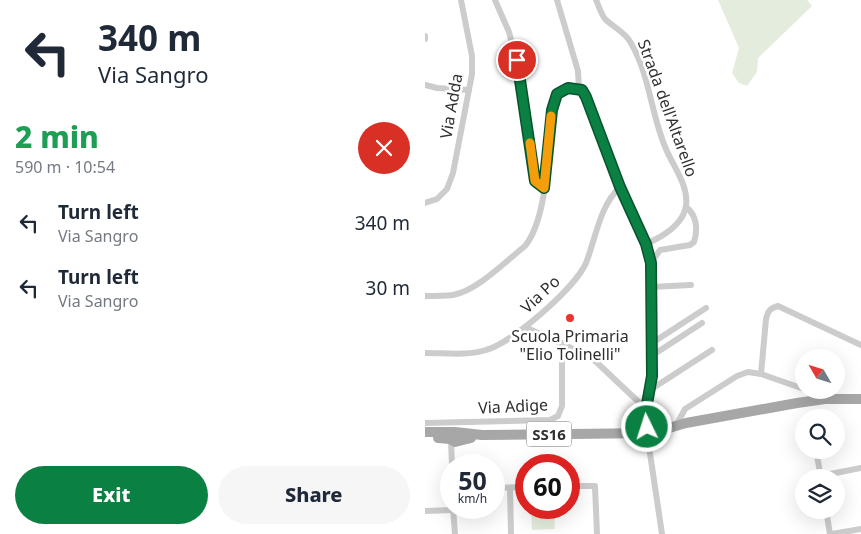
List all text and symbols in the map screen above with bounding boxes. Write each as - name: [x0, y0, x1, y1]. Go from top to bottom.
- text: 340 m: [98, 14, 201, 61]
- icon: left: [15, 20, 80, 85]
- street label: Strada dell'Altarello: [633, 36, 703, 180]
- pin: [496, 39, 538, 81]
- icon: arrive: [503, 46, 531, 74]
- text: Via Sangro: [98, 59, 208, 89]
- street label: Via Adda: [434, 72, 468, 140]
- text: 2 min: [15, 116, 99, 157]
- button: close: [358, 122, 410, 174]
- text: 590 m · 10:54: [15, 156, 115, 178]
- text: Turn left: [58, 199, 139, 225]
- icon: left: [15, 209, 43, 237]
- text: 340 m: [355, 210, 410, 236]
- text: Via Sangro: [58, 225, 138, 247]
- text: Turn left: [58, 264, 139, 290]
- street label: Via Po: [516, 270, 564, 318]
- icon: left: [15, 274, 43, 302]
- text: 30 m: [366, 275, 410, 301]
- text: Via Sangro: [58, 290, 138, 312]
- marker: Scuola Primaria "Elio Tolinelli": [564, 312, 576, 324]
- place label: Scuola Primaria "Elio Tolinelli": [511, 325, 629, 365]
- north arrow: [795, 349, 845, 399]
- map controls: [795, 349, 845, 519]
- street label: Via Adige: [478, 393, 548, 419]
- position arrow: [620, 400, 672, 452]
- button: search: [795, 409, 845, 459]
- road number: SS16: [527, 422, 571, 446]
- speed limit sign: 60: [515, 454, 580, 519]
- text: 50: [458, 463, 487, 497]
- button: Exit: [15, 466, 208, 524]
- button: Share: [218, 466, 410, 524]
- button: layers: [795, 469, 845, 519]
- text: km/h: [458, 490, 487, 507]

